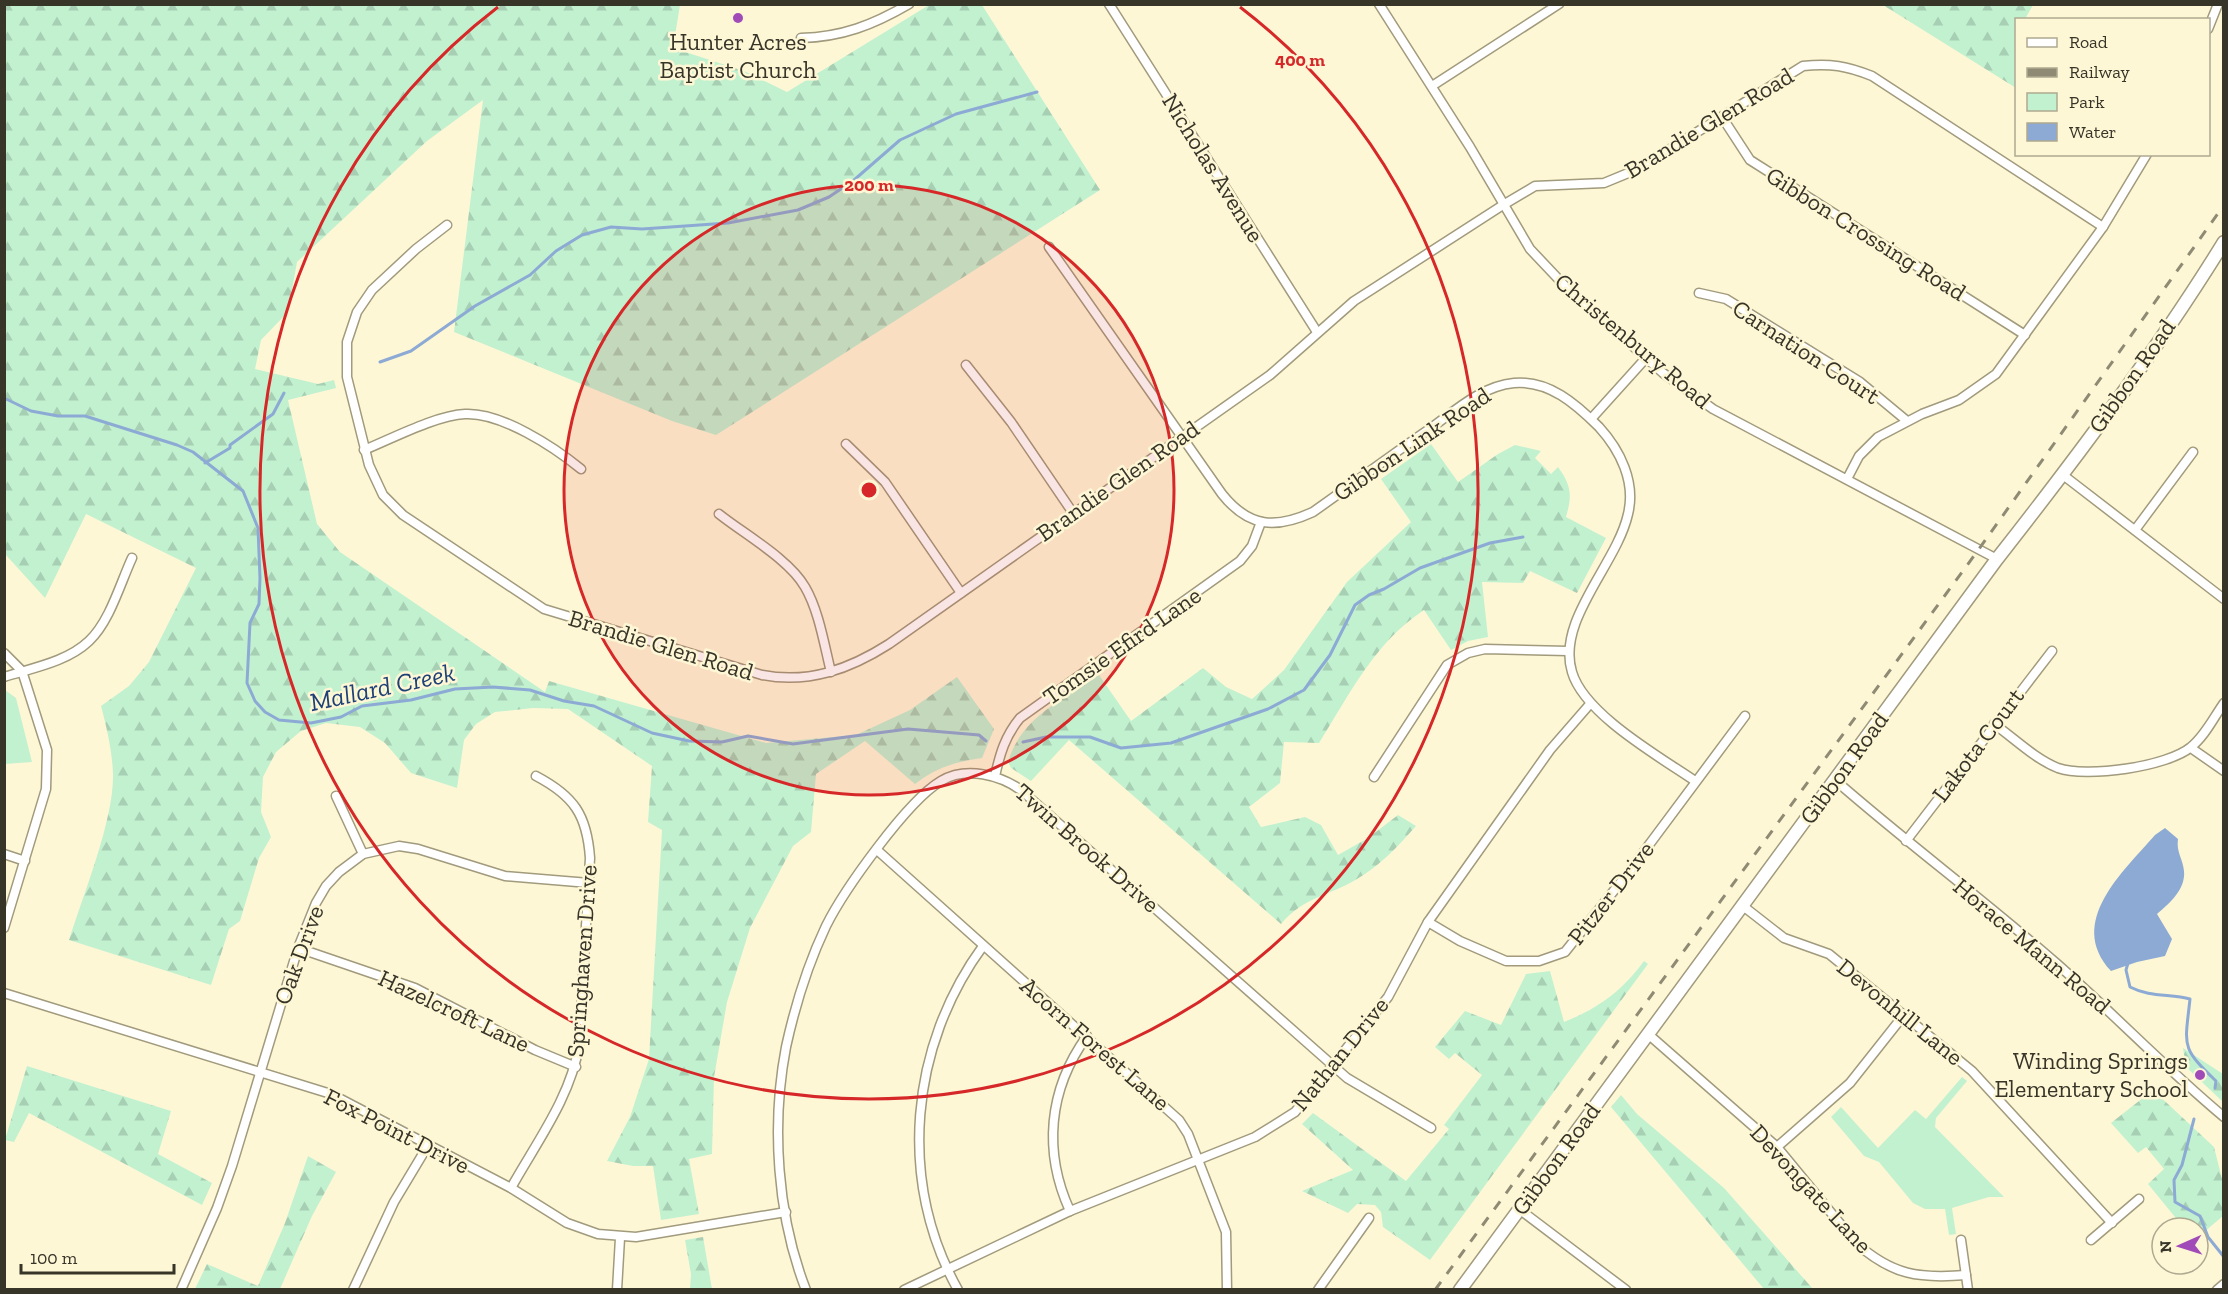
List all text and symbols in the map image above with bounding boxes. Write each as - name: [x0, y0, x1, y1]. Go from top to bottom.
- marker: Hunter Acres Baptist Church: [731, 11, 745, 25]
- legend: [2015, 18, 2210, 156]
- place label: Hunter Acres Baptist Church: [660, 27, 817, 84]
- text: Road: [2069, 31, 2108, 53]
- text: 400 m: [1275, 49, 1325, 71]
- street label: Brandie Glen Road: [1619, 61, 1798, 184]
- text: Railway: [2069, 61, 2131, 83]
- street label: Nicholas Avenue: [1156, 88, 1271, 248]
- text: Park: [2069, 91, 2105, 113]
- text: Water: [2069, 121, 2116, 143]
- street label: Gibbon Crossing Road: [1761, 160, 1971, 307]
- text: 200 m: [844, 174, 894, 196]
- street label: Christenbury Road: [1549, 267, 1717, 414]
- street label: Carnation Court: [1727, 293, 1886, 410]
- street label: Gibbon Road: [2082, 313, 2181, 438]
- street label: Gibbon Link Road: [1328, 380, 1496, 507]
- street label: Brandie Glen Road: [1031, 414, 1205, 547]
- centre of rings: [859, 480, 879, 500]
- street label: Tomsie Efird Lane: [1037, 580, 1206, 711]
- street label: Brandie Glen Road: [565, 603, 757, 686]
- water label: Mallard Creek: [306, 656, 458, 718]
- street label: Lakota Court: [1925, 682, 2030, 807]
- street label: Gibbon Road: [1793, 706, 1894, 830]
- street label: Twin Brook Drive: [1009, 777, 1166, 918]
- street label: Pitzer Drive: [1561, 835, 1660, 950]
- street label: Springhaven Drive: [560, 864, 603, 1058]
- street label: Horace Mann Road: [1948, 871, 2117, 1020]
- street label: Oak Drive: [267, 901, 330, 1008]
- street label: Devonhill Lane: [1831, 952, 1969, 1071]
- street label: Hazelcroft Lane: [374, 963, 534, 1058]
- street label: Acorn Forest Lane: [1014, 971, 1176, 1117]
- street label: Nathan Drive: [1285, 991, 1394, 1117]
- place label: Winding Springs Elementary School: [1994, 1046, 2188, 1103]
- marker: Winding Springs Elementary School: [2193, 1068, 2207, 1082]
- street label: Fox Point Drive: [320, 1081, 475, 1180]
- street label: Gibbon Road: [1505, 1097, 1606, 1221]
- street label: Devongate Lane: [1744, 1118, 1878, 1259]
- north arrow: [2150, 1216, 2210, 1276]
- scale bar: [21, 1237, 174, 1275]
- text: N: [2156, 1240, 2175, 1253]
- text: 100 m: [30, 1247, 78, 1269]

